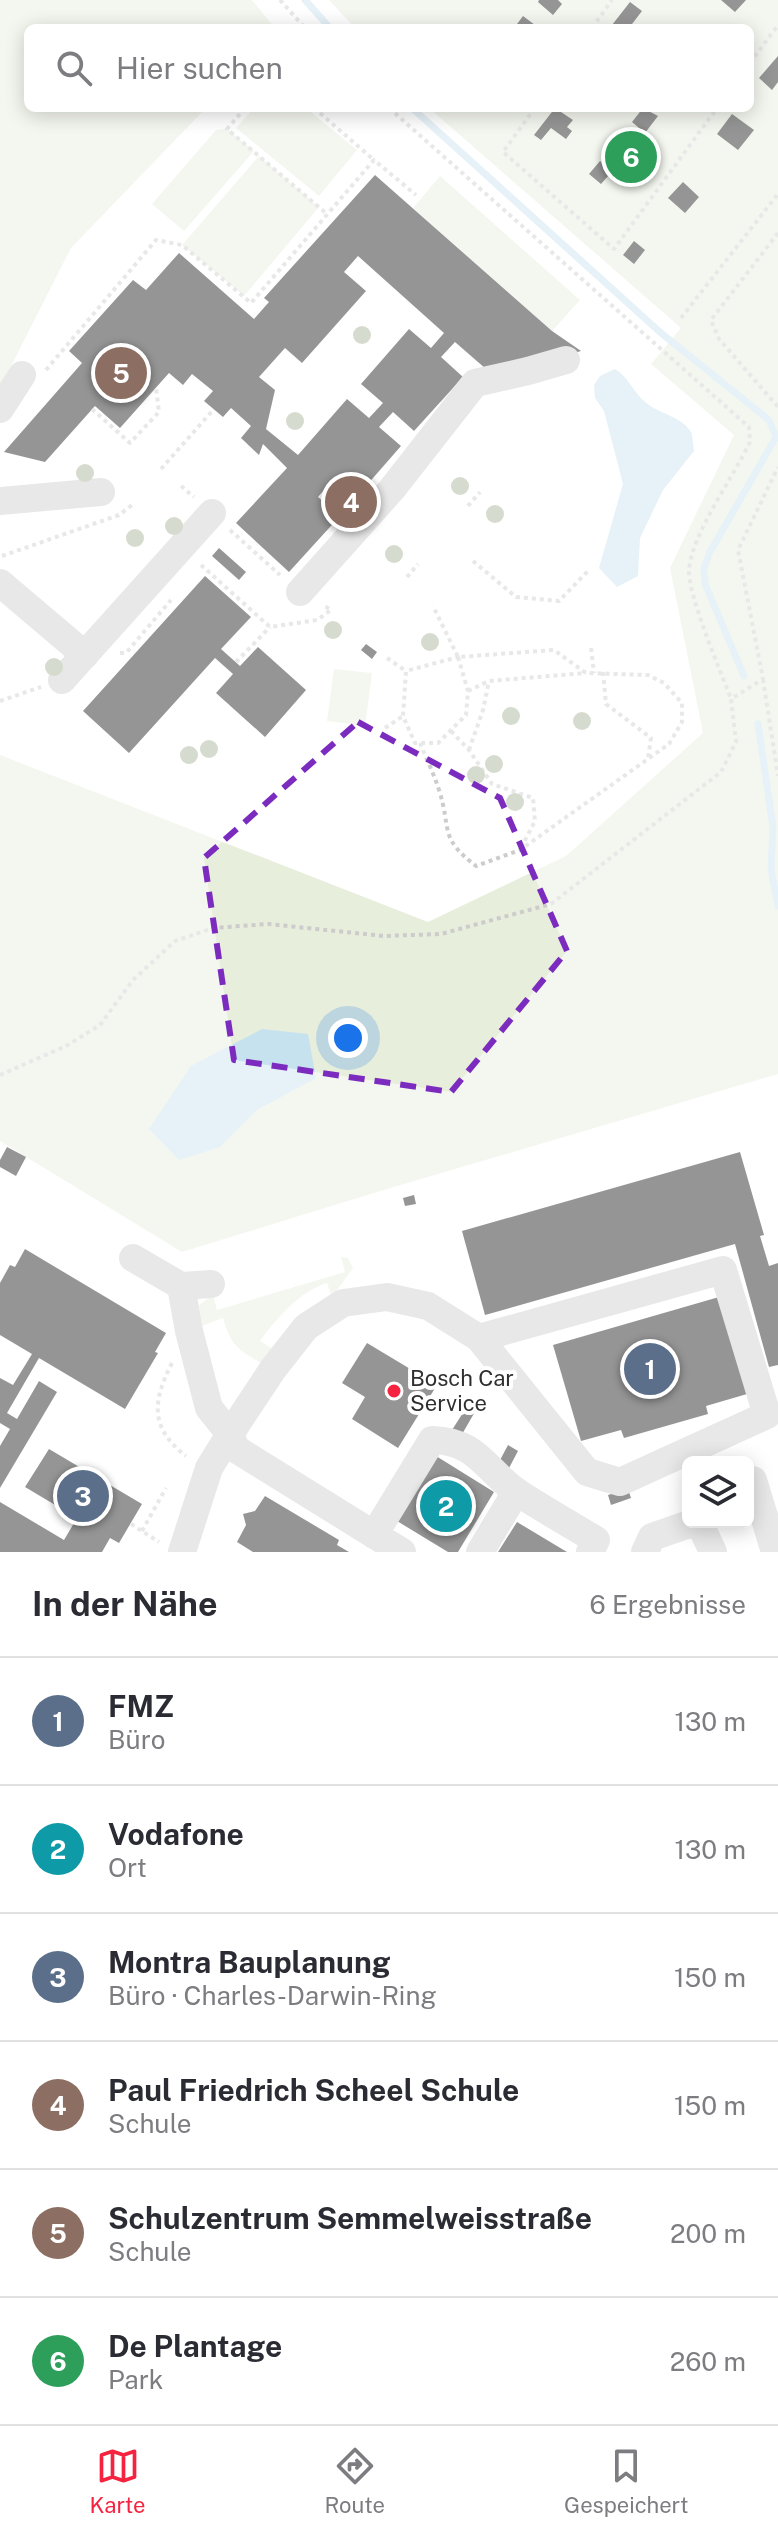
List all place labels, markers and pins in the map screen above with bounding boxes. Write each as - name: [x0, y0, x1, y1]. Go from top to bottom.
- pin: 6: [605, 127, 657, 187]
- pin: 5: [95, 343, 147, 403]
- pin: 4: [325, 472, 377, 532]
- pin: 1: [624, 1339, 676, 1399]
- place label: Bosch Car Service: [410, 1365, 514, 1416]
- marker: Bosch Car Service: [385, 1382, 403, 1400]
- pin: 3: [57, 1466, 109, 1526]
- pin: 2: [420, 1476, 472, 1536]

